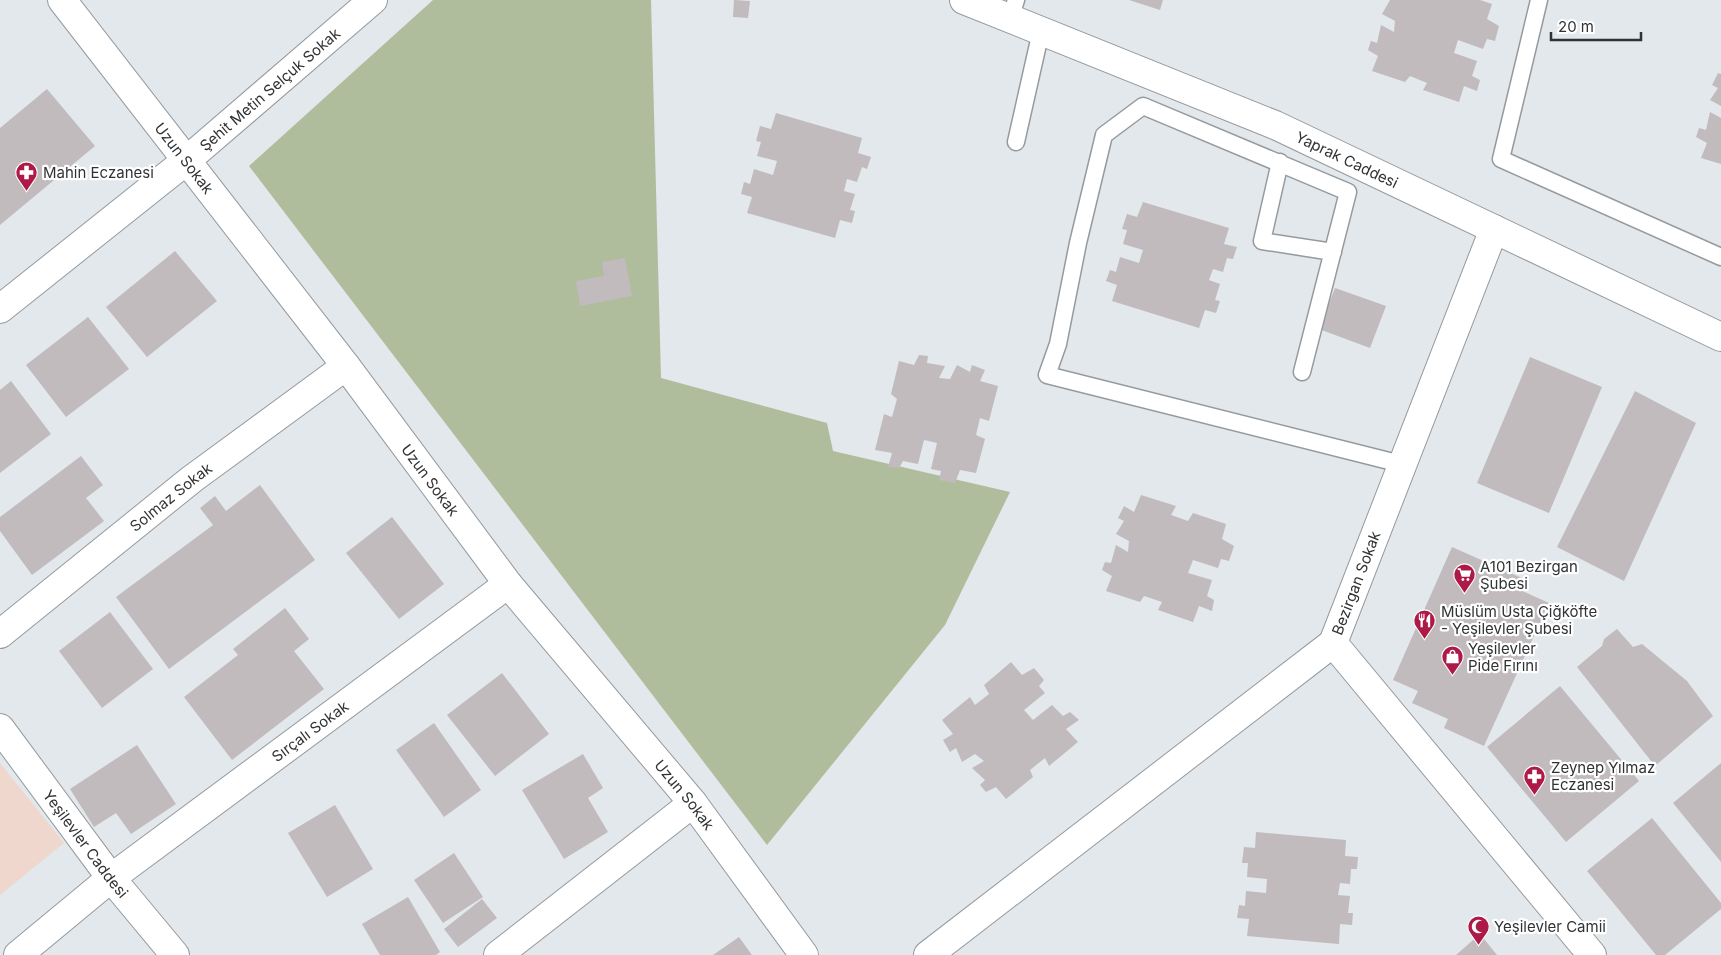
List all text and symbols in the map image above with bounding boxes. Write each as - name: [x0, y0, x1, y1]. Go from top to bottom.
- scale bar: [1551, 10, 1641, 42]
- text: 20 m: [1558, 17, 1594, 36]
- street label: Şehit Metin Selçuk Sokak: [195, 23, 344, 155]
- street label: Uzun Sokak: [151, 119, 219, 198]
- street label: Yaprak Caddesi: [1293, 127, 1401, 192]
- pharmacy icon: Mahin Eczanesi: [15, 160, 39, 191]
- place label: Mahin Eczanesi: [43, 163, 154, 182]
- street label: Uzun Sokak: [398, 440, 464, 520]
- street label: Solmaz Sokak: [126, 458, 216, 535]
- street label: Bezirgan Sokak: [1327, 528, 1385, 638]
- place label: A101 Bezirgan Şubesi: [1480, 557, 1578, 593]
- supermarket icon: A101 Bezirgan Şubesi: [1452, 563, 1476, 594]
- place label: Müslüm Usta Çiğköfte - Yeşilevler Şubesi: [1441, 602, 1597, 638]
- restaurant icon: Müslüm Usta Çiğköfte - Yeşilevler Şubesi: [1413, 608, 1437, 639]
- place label: Yeşilevler Pide Fırını: [1468, 639, 1538, 675]
- shop icon: Yeşilevler Pide Fırını: [1440, 645, 1464, 676]
- street label: Sırçalı Sokak: [268, 696, 352, 766]
- street label: Uzun Sokak: [651, 756, 719, 834]
- place label: Zeynep Yılmaz Eczanesi: [1551, 758, 1655, 794]
- pharmacy icon: Zeynep Yılmaz Eczanesi: [1523, 764, 1547, 795]
- street label: Yeşilevler Caddesi: [39, 786, 133, 901]
- mosque icon: Yeşilevler Camii: [1466, 914, 1490, 945]
- place label: Yeşilevler Camii: [1494, 917, 1606, 936]

